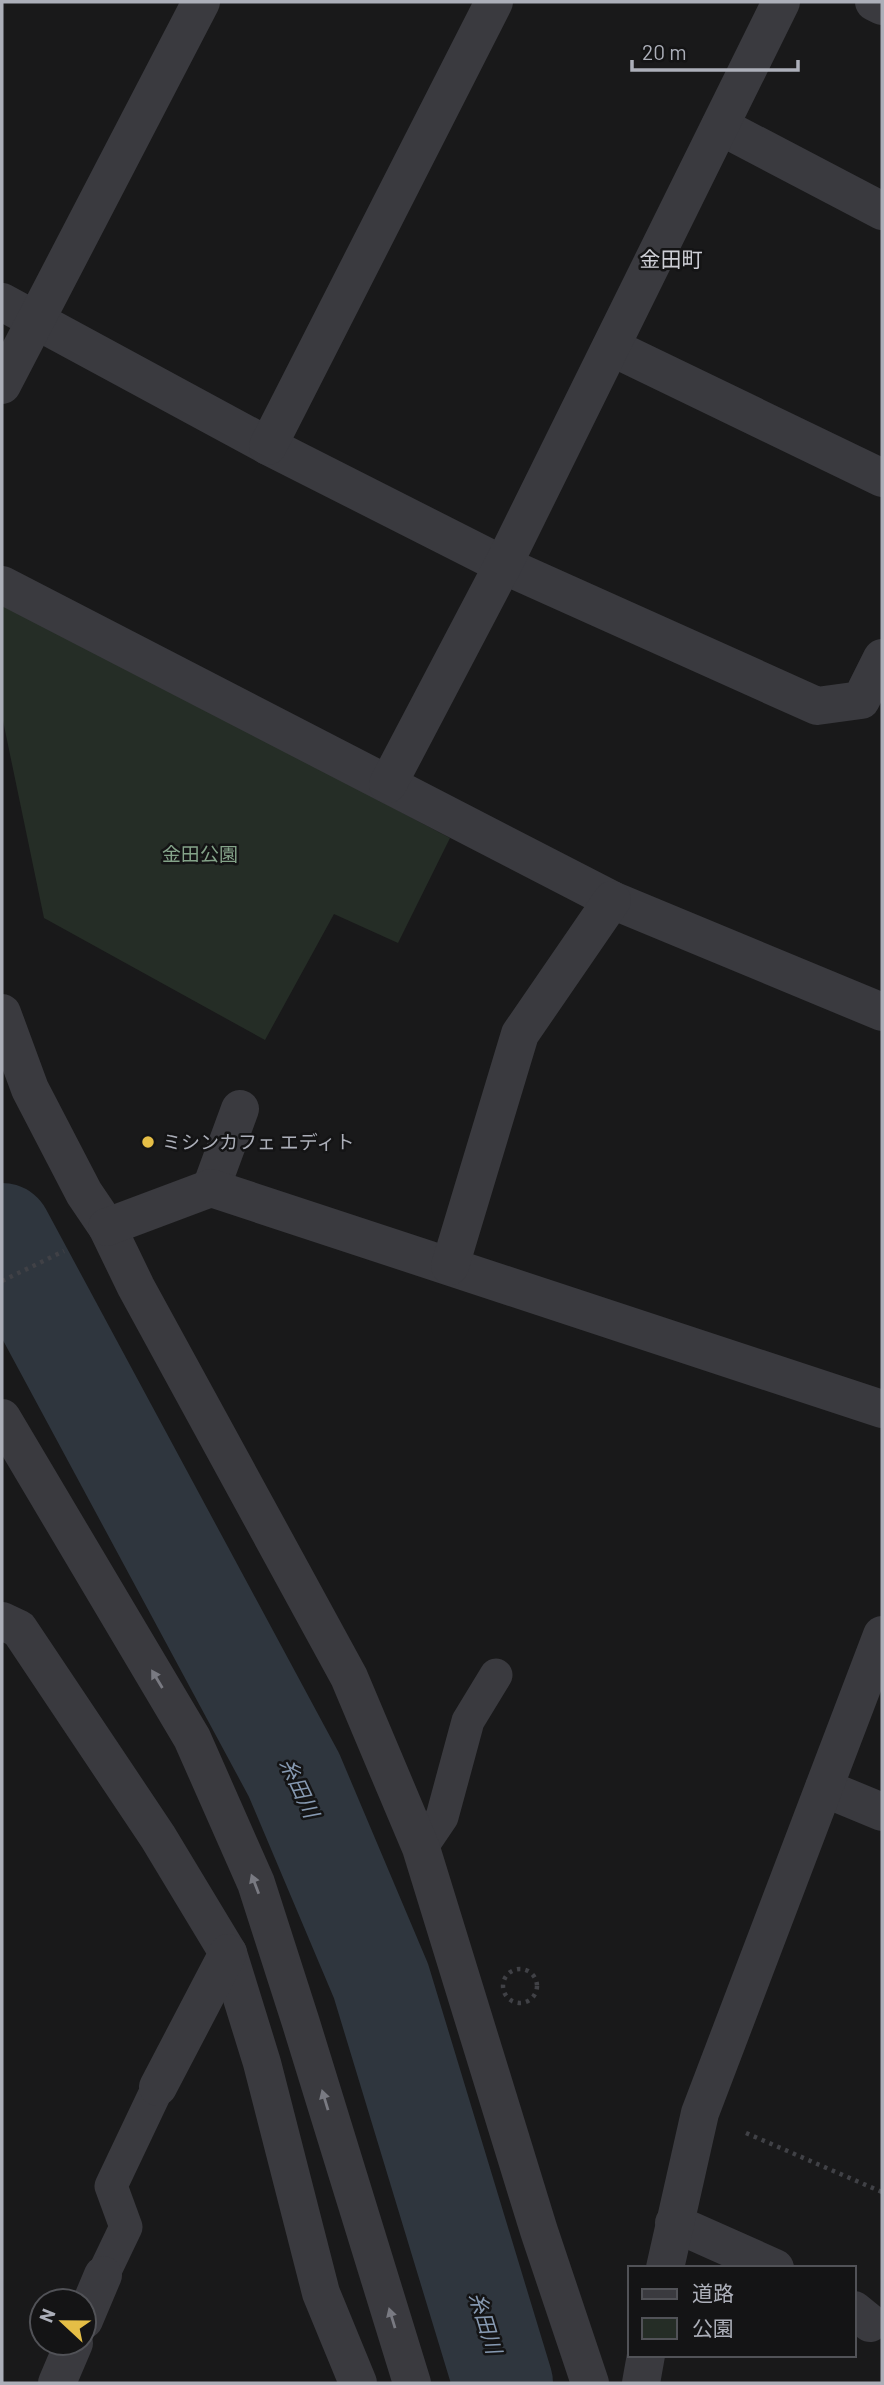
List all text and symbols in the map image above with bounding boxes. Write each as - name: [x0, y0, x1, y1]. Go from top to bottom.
- scale bar: [632, 28, 798, 72]
- text: 20 m: [642, 39, 687, 64]
- district label: 金田町: [640, 246, 703, 271]
- park label: 金田公園: [162, 842, 238, 865]
- place label: ミシンカフェ エディト: [162, 1130, 354, 1153]
- marker: ミシンカフェ エディト: [140, 1134, 156, 1150]
- one-way arrow: [151, 1670, 164, 1689]
- water label: 糸田川: [276, 1754, 326, 1823]
- one-way arrow: [250, 1873, 261, 1894]
- one-way arrow: [320, 2090, 330, 2111]
- legend: [628, 2266, 856, 2357]
- text: 道路: [692, 2280, 734, 2305]
- north arrow: [28, 2287, 98, 2357]
- water label: 糸田川: [465, 2289, 508, 2358]
- text: N: [34, 2305, 60, 2326]
- one-way arrow: [386, 2307, 396, 2328]
- text: 公園: [692, 2315, 734, 2340]

